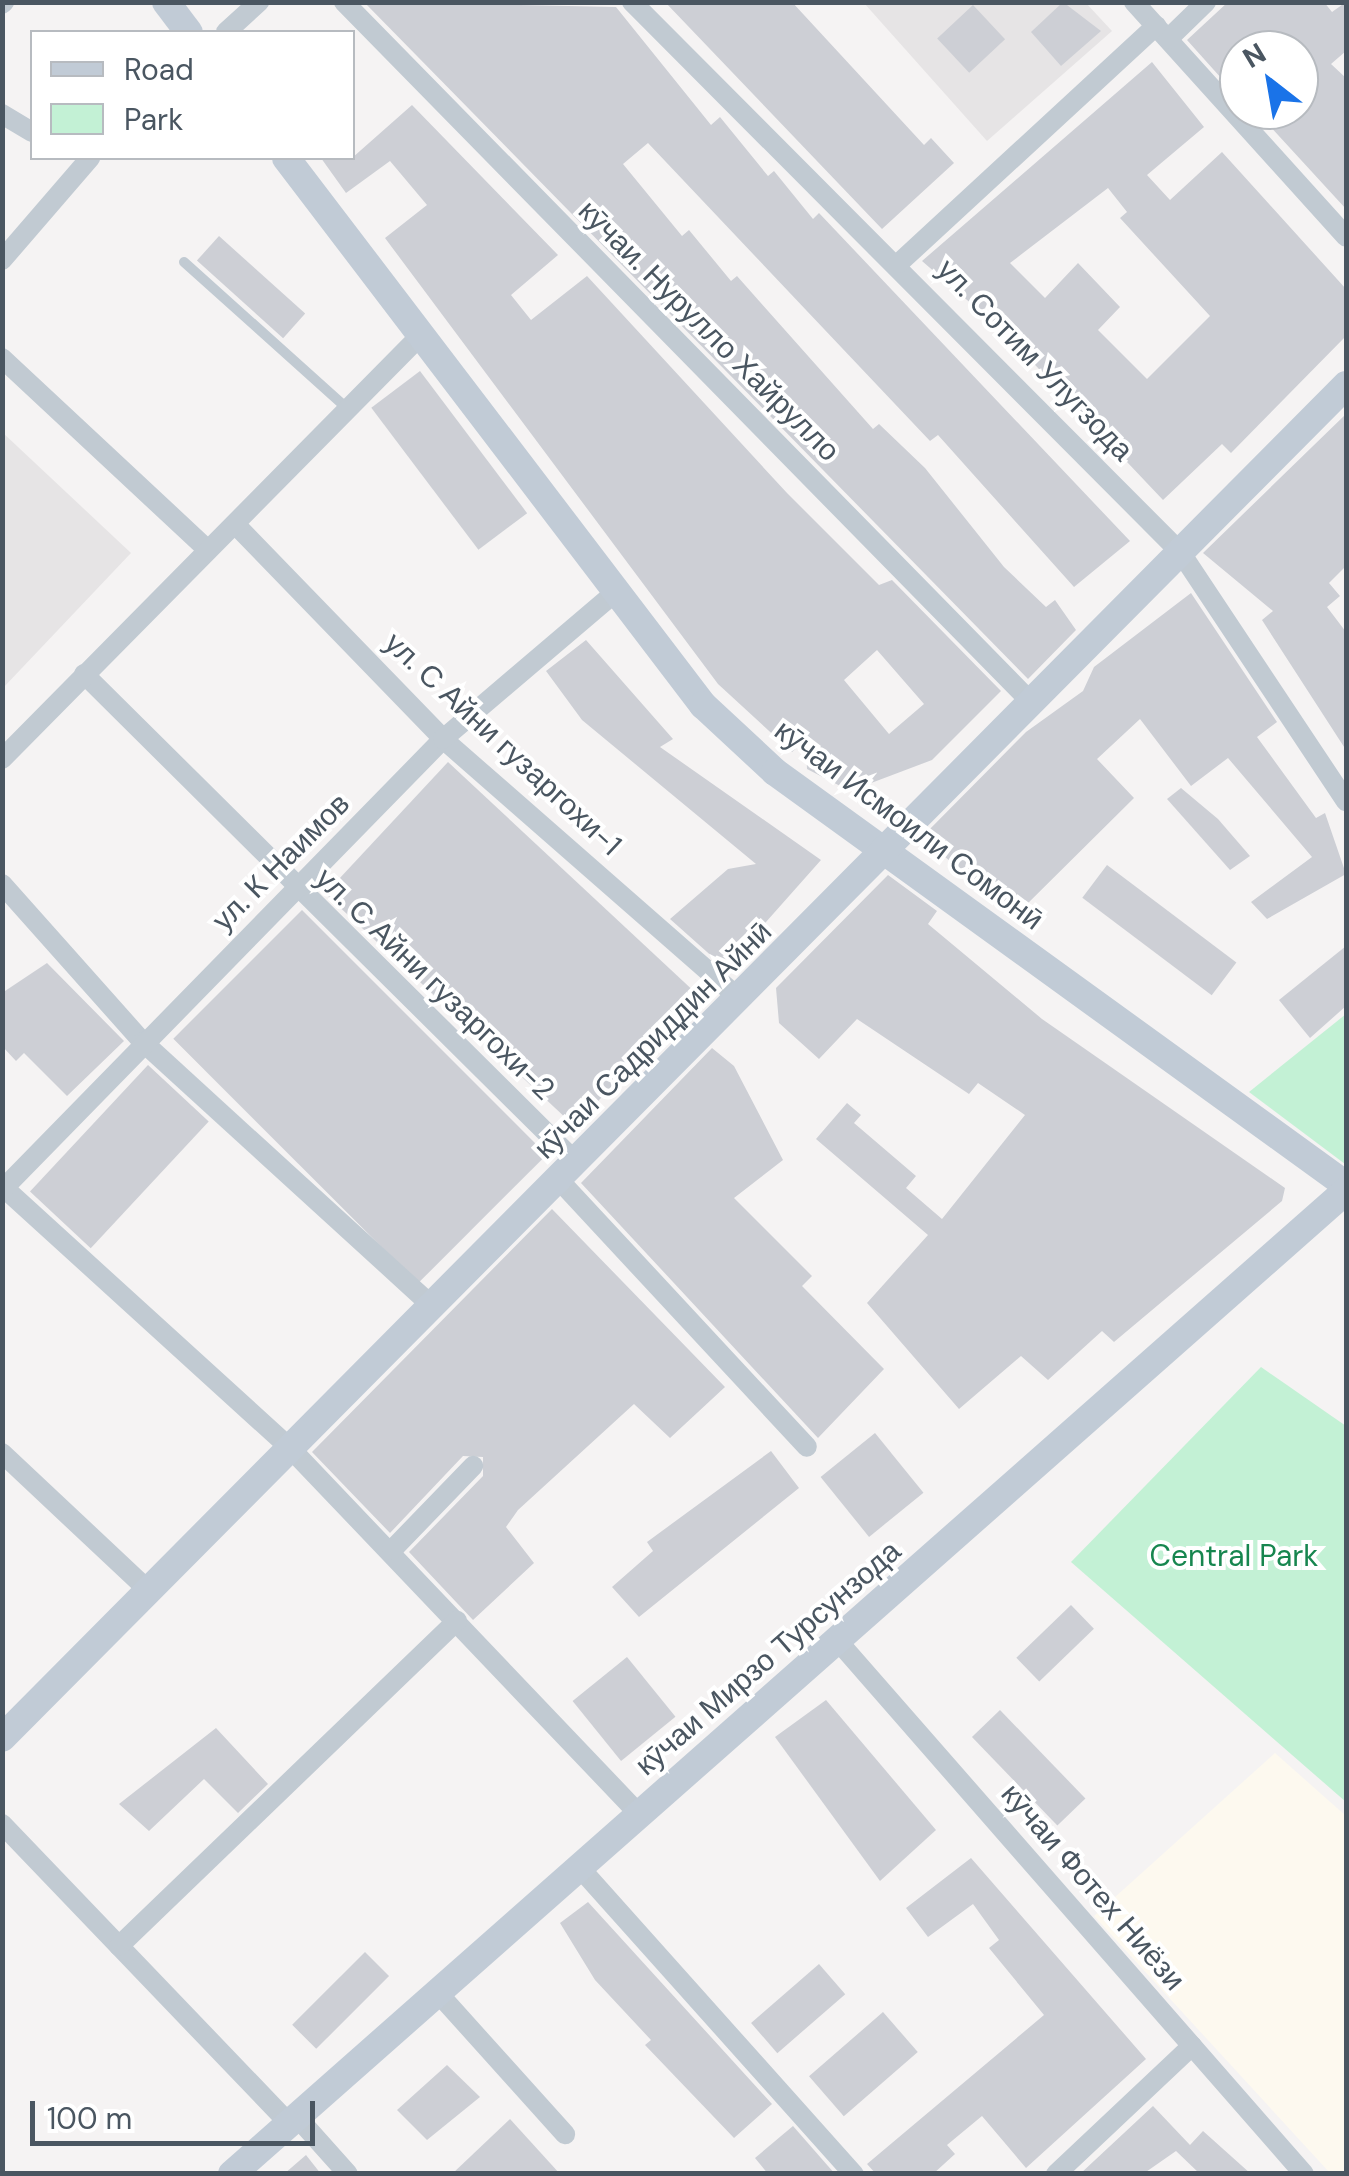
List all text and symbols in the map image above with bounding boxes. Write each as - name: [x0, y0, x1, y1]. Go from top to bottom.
- legend: [30, 30, 355, 160]
- north arrow: [1219, 30, 1319, 130]
- text: N: [1236, 34, 1273, 77]
- text: Road: [124, 50, 194, 89]
- text: Park: [124, 100, 183, 139]
- street label: кӯчаи. Нурулло Хайрулло: [571, 193, 847, 469]
- street label: ул. Сотим Улугзода: [930, 252, 1140, 468]
- street label: ул. С Айни гузаргохи-1: [377, 625, 629, 863]
- street label: кӯчаи Исмоили Сомонӣ: [768, 712, 1050, 938]
- street label: ул. К Наимов: [205, 786, 357, 938]
- street label: ул. С Айни гузаргохи-2: [308, 860, 562, 1108]
- street label: кӯчаи Садриддин Айнӣ: [527, 914, 779, 1166]
- street label: кӯчаи Мирзо Турсунзода: [628, 1533, 908, 1783]
- park label: Central Park: [1150, 1538, 1318, 1574]
- street label: кӯчаи Фотех Ниёзи: [993, 1776, 1193, 1998]
- scale bar: [35, 2081, 320, 2143]
- text: 100 m: [47, 2099, 132, 2138]

